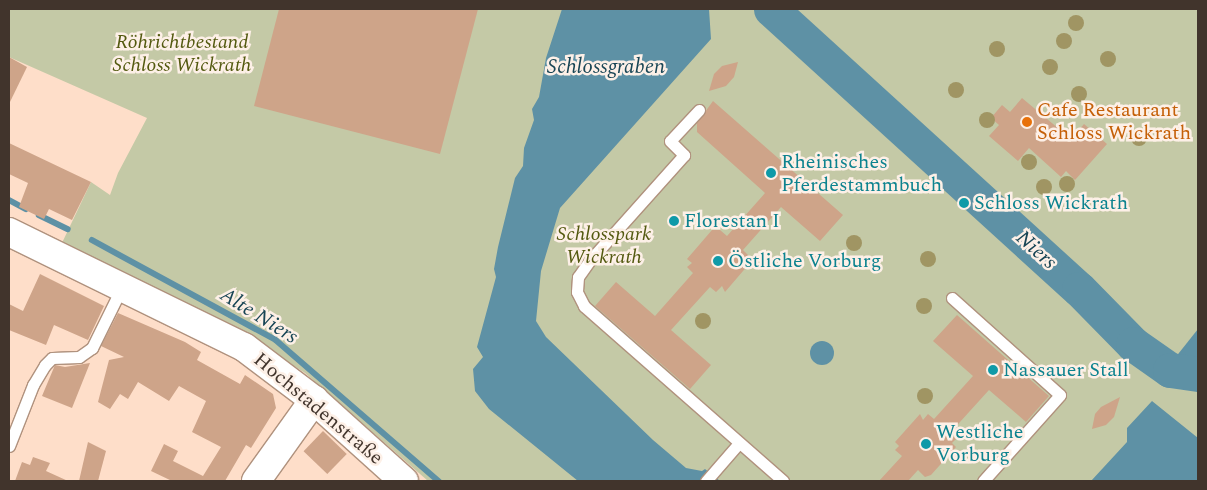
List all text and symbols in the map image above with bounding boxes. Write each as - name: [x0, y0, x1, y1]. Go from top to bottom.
- park label: Röhrichtbestand Schloss Wickrath: [113, 31, 251, 78]
- water label: Schlossgraben: [547, 54, 665, 80]
- place label: Cafe Restaurant Schloss Wickrath: [1037, 98, 1191, 145]
- marker: Cafe Restaurant Schloss Wickrath: [1021, 116, 1033, 128]
- place label: Rheinisches Pferdestammbuch: [781, 150, 942, 197]
- marker: Rheinisches Pferdestammbuch: [765, 167, 777, 179]
- place label: Schloss Wickrath: [974, 191, 1128, 215]
- marker: Schloss Wickrath: [958, 197, 970, 209]
- place label: Florestan I: [684, 209, 780, 233]
- marker: Florestan I: [668, 215, 680, 227]
- park label: Schlosspark Wickrath: [557, 222, 651, 269]
- water label: Niers: [1010, 225, 1062, 275]
- place label: Östliche Vorburg: [728, 249, 882, 273]
- marker: Östliche Vorburg: [712, 255, 724, 267]
- water label: Alte Niers: [216, 282, 302, 350]
- street label: Hochstadenstraße: [248, 348, 388, 470]
- place label: Nassauer Stall: [1003, 358, 1129, 382]
- marker: Nassauer Stall: [987, 364, 999, 376]
- place label: Westliche Vorburg: [936, 420, 1023, 467]
- marker: Westliche Vorburg: [920, 438, 932, 450]

